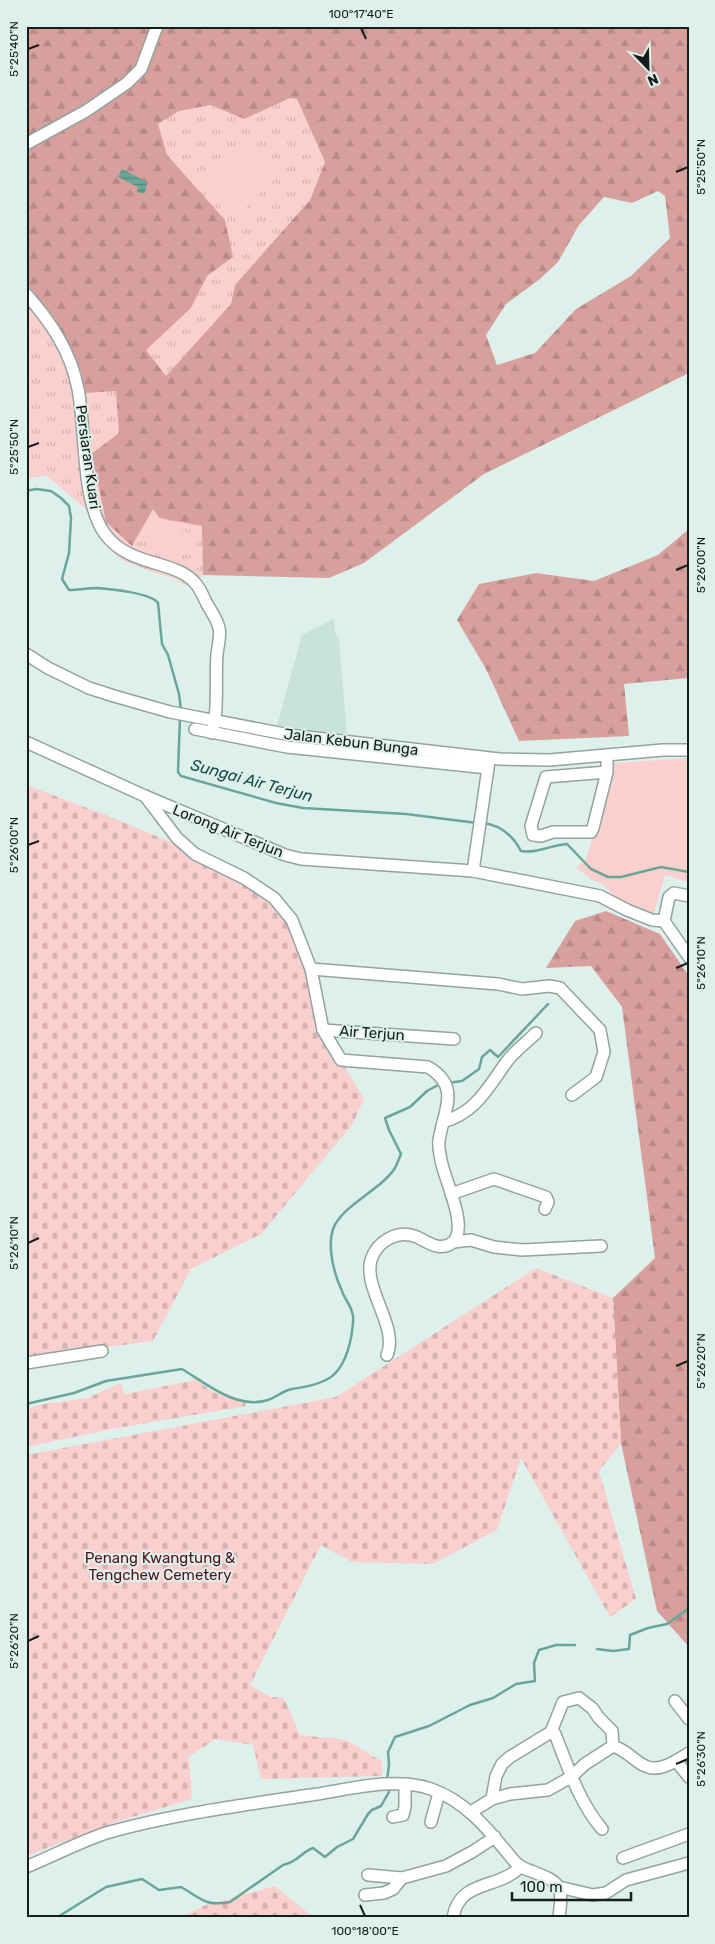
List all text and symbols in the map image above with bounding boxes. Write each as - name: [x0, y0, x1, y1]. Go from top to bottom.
- text: 100°17'40"E: [328, 7, 394, 21]
- text: 5°25'40"N: [7, 21, 21, 77]
- north arrow: [622, 42, 672, 92]
- text: N: [645, 70, 661, 89]
- text: 5°25'50"N: [694, 139, 708, 195]
- street label: Persiaran Kuari: [72, 404, 104, 510]
- text: 5°25'50"N: [7, 419, 21, 475]
- text: 5°26'00"N: [694, 537, 708, 593]
- street label: Jalan Kebun Bunga: [283, 725, 419, 759]
- water label: Sungai Air Terjun: [189, 755, 315, 806]
- street label: Lorong Air Terjun: [170, 801, 286, 861]
- text: 5°26'00"N: [7, 817, 21, 873]
- text: 5°26'10"N: [694, 936, 708, 990]
- street label: Air Terjun: [339, 1022, 405, 1044]
- text: 5°26'10"N: [7, 1216, 21, 1270]
- text: 5°26'20"N: [694, 1333, 708, 1389]
- park label: Penang Kwangtung & Tengchew Cemetery: [85, 1549, 236, 1584]
- text: 5°26'20"N: [7, 1613, 21, 1669]
- text: 5°26'30"N: [694, 1731, 708, 1787]
- scale bar: [512, 1869, 631, 1901]
- text: 100 m: [520, 1878, 562, 1896]
- text: 100°18'00"E: [331, 1924, 399, 1938]

